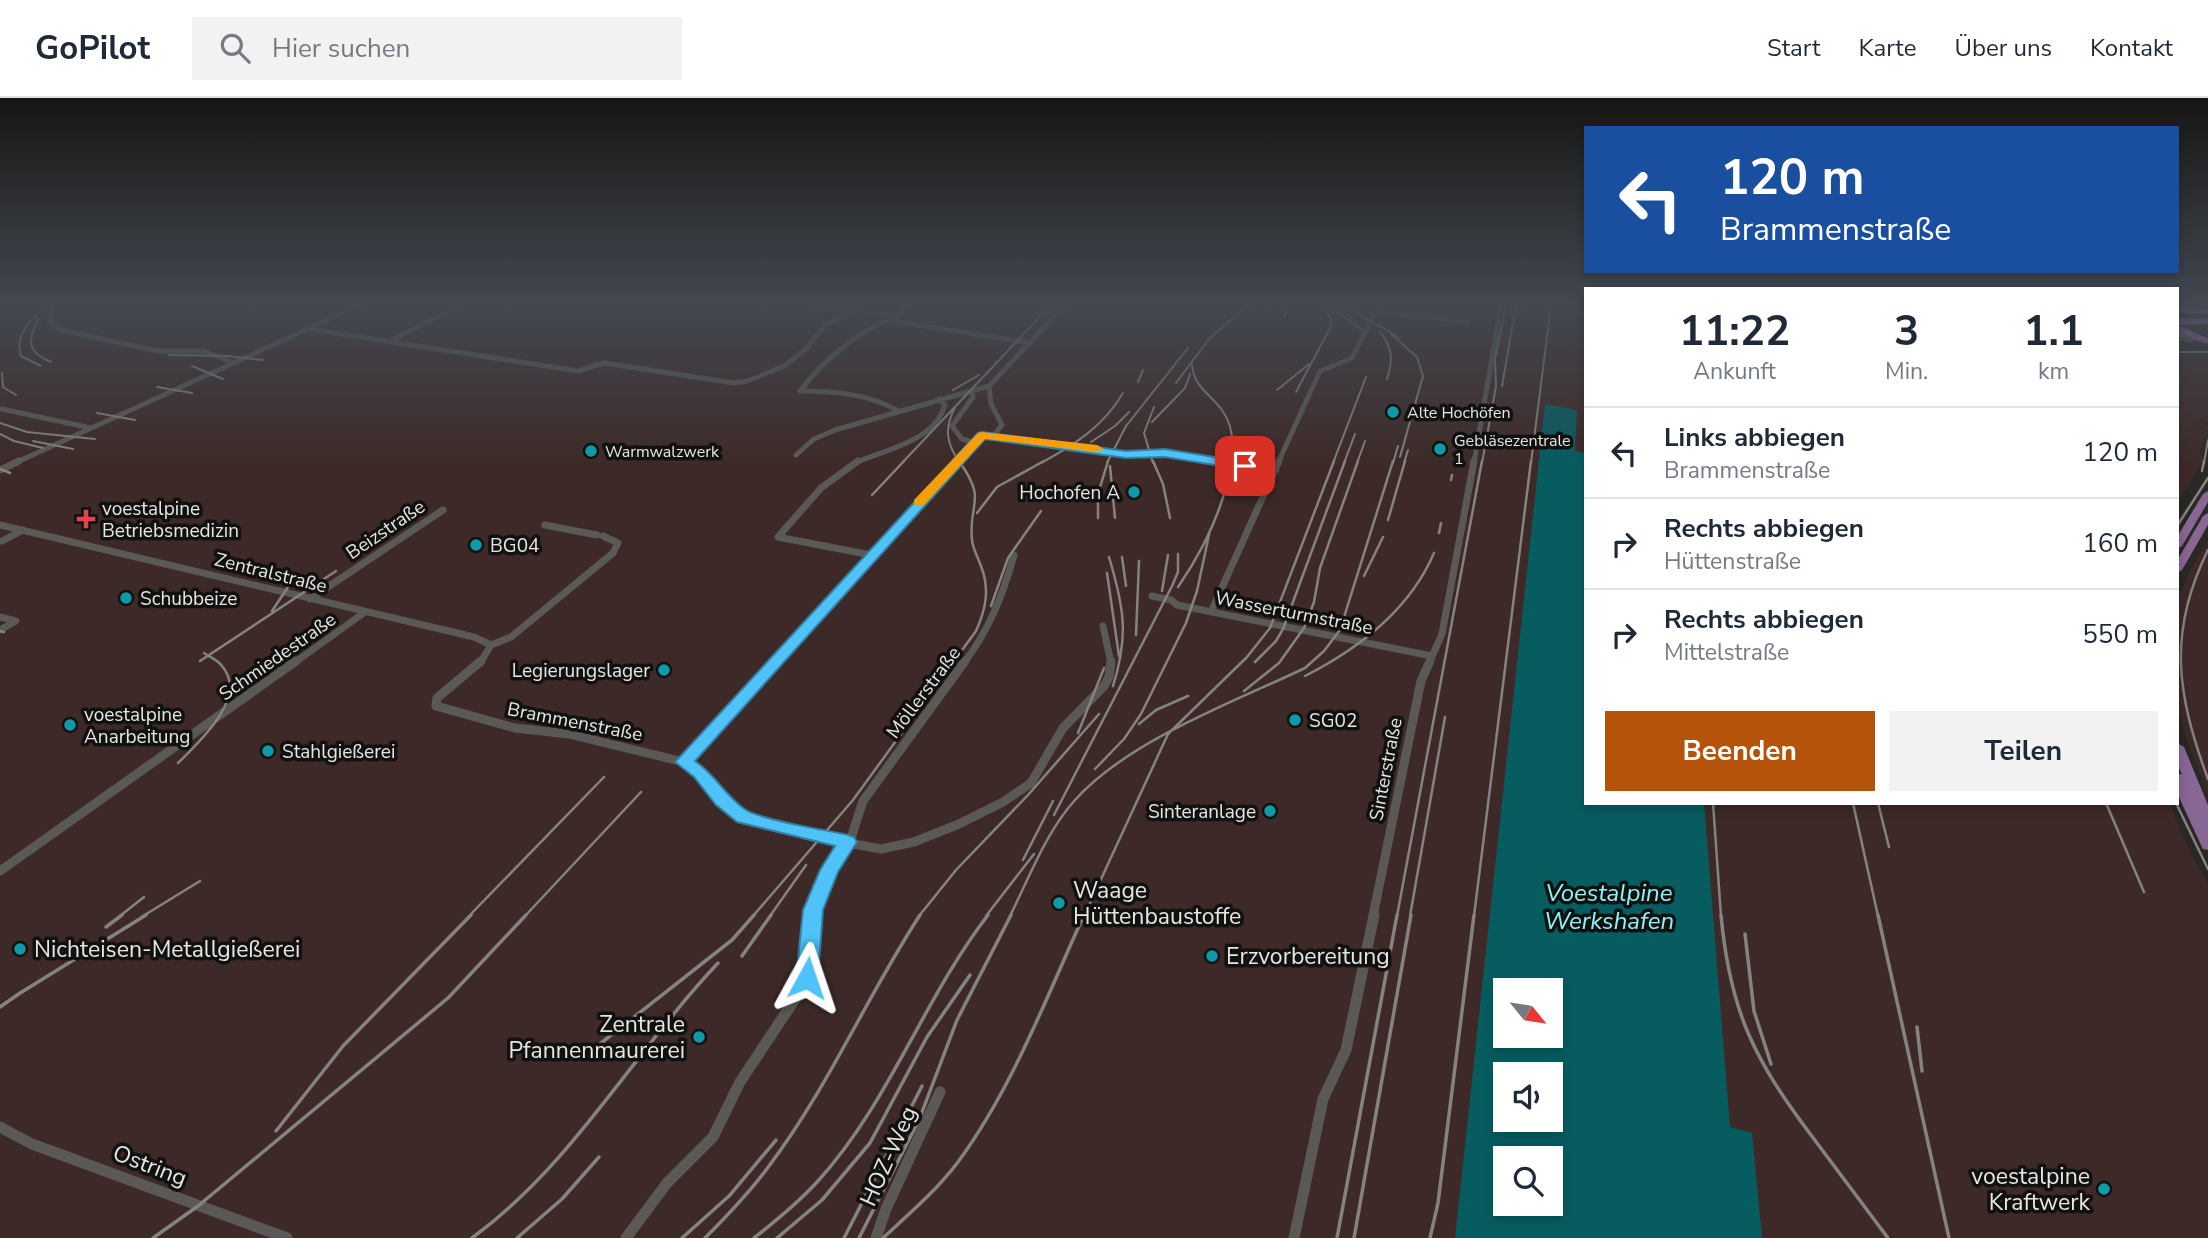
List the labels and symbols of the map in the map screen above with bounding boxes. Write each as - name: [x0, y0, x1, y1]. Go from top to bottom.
- place label: Alte Hochöfen: [1407, 402, 1511, 424]
- marker: Alte Hochöfen: [1385, 404, 1401, 420]
- place label: Gebläsezentrale 1: [1454, 430, 1571, 470]
- pin: [1215, 436, 1275, 496]
- place label: Warmwalzwerk: [605, 441, 720, 463]
- marker: Gebläsezentrale 1: [1432, 441, 1448, 457]
- marker: Warmwalzwerk: [583, 443, 599, 459]
- place label: Hochofen A: [1019, 480, 1120, 506]
- marker: Hochofen A: [1126, 484, 1142, 500]
- street label: Beizstraße: [341, 494, 430, 566]
- place label: voestalpine Betriebsmedizin: [102, 496, 239, 544]
- marker: voestalpine Betriebsmedizin: [76, 509, 96, 529]
- place label: BG04: [490, 533, 539, 559]
- marker: BG04: [468, 537, 484, 553]
- street label: Zentralstraße: [212, 546, 330, 599]
- street label: Wasserturmstraße: [1213, 585, 1375, 641]
- place label: Schubbeize: [140, 586, 237, 612]
- marker: Schubbeize: [118, 590, 134, 606]
- street label: Schmiedestraße: [214, 607, 341, 707]
- street label: Möllerstraße: [881, 641, 967, 744]
- place label: Legierungslager: [512, 658, 650, 684]
- marker: Legierungslager: [656, 662, 672, 678]
- street label: Brammenstraße: [505, 696, 645, 748]
- place label: voestalpine Anarbeitung: [84, 702, 190, 750]
- place label: SG02: [1309, 708, 1357, 734]
- marker: SG02: [1287, 712, 1303, 728]
- street label: Sinterstraße: [1363, 715, 1409, 823]
- marker: voestalpine Anarbeitung: [62, 717, 78, 733]
- place label: Stahlgießerei: [282, 739, 395, 765]
- marker: Stahlgießerei: [260, 743, 276, 759]
- place label: Sinteranlage: [1148, 799, 1256, 825]
- marker: Sinteranlage: [1262, 803, 1278, 819]
- place label: Waage Hüttenbaustoffe: [1073, 875, 1241, 932]
- water label: Voestalpine Werkshafen: [1544, 877, 1674, 937]
- marker: Waage Hüttenbaustoffe: [1051, 895, 1067, 911]
- place label: Nichteisen-Metallgießerei: [34, 934, 300, 965]
- marker: Nichteisen-Metallgießerei: [12, 941, 28, 957]
- position arrow: [770, 941, 844, 1015]
- place label: Erzvorbereitung: [1226, 941, 1390, 972]
- marker: Erzvorbereitung: [1204, 948, 1220, 964]
- north arrow: [1493, 978, 1563, 1048]
- place label: Zentrale Pfannenmaurerei: [509, 1009, 685, 1066]
- marker: Zentrale Pfannenmaurerei: [691, 1029, 707, 1045]
- street label: HOZ-Weg: [853, 1101, 924, 1211]
- street label: Ostring: [108, 1137, 191, 1194]
- place label: voestalpine Kraftwerk: [1971, 1161, 2090, 1218]
- marker: voestalpine Kraftwerk: [2096, 1181, 2112, 1197]

